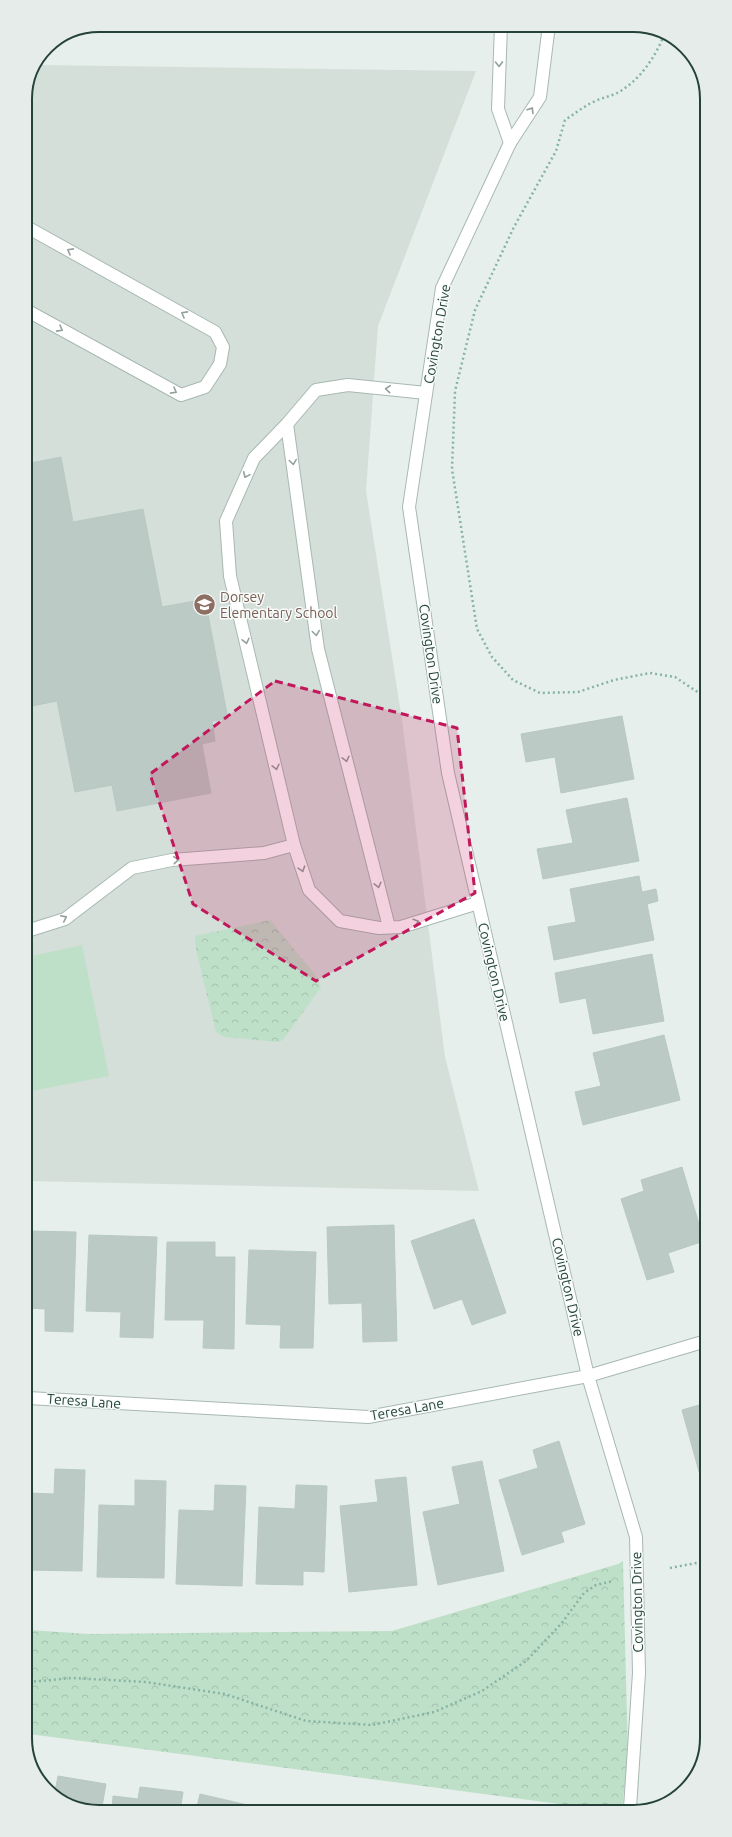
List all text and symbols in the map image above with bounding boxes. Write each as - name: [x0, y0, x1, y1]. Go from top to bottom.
- one-way arrow: [495, 61, 503, 67]
- one-way arrow: [526, 107, 534, 114]
- one-way arrow: [67, 249, 74, 256]
- street label: Covington Drive: [420, 283, 454, 385]
- one-way arrow: [181, 312, 188, 319]
- one-way arrow: [56, 324, 63, 331]
- one-way arrow: [384, 385, 391, 394]
- one-way arrow: [170, 386, 177, 393]
- one-way arrow: [288, 459, 297, 465]
- one-way arrow: [243, 471, 251, 479]
- place label: Dorsey Elementary School: [220, 589, 338, 621]
- school or university icon: Dorsey Elementary School: [192, 592, 218, 618]
- street label: Covington Drive: [416, 603, 446, 705]
- one-way arrow: [311, 630, 320, 636]
- one-way arrow: [241, 638, 249, 644]
- one-way arrow: [341, 755, 350, 762]
- one-way arrow: [271, 764, 279, 771]
- one-way arrow: [173, 856, 179, 865]
- one-way arrow: [297, 865, 306, 872]
- one-way arrow: [374, 882, 382, 888]
- one-way arrow: [60, 916, 67, 923]
- one-way arrow: [412, 918, 419, 927]
- street label: Covington Drive: [475, 921, 513, 1023]
- street label: Covington Drive: [549, 1236, 587, 1338]
- street label: Teresa Lane: [46, 1390, 122, 1412]
- street label: Teresa Lane: [369, 1395, 445, 1423]
- street label: Covington Drive: [628, 1551, 646, 1653]

